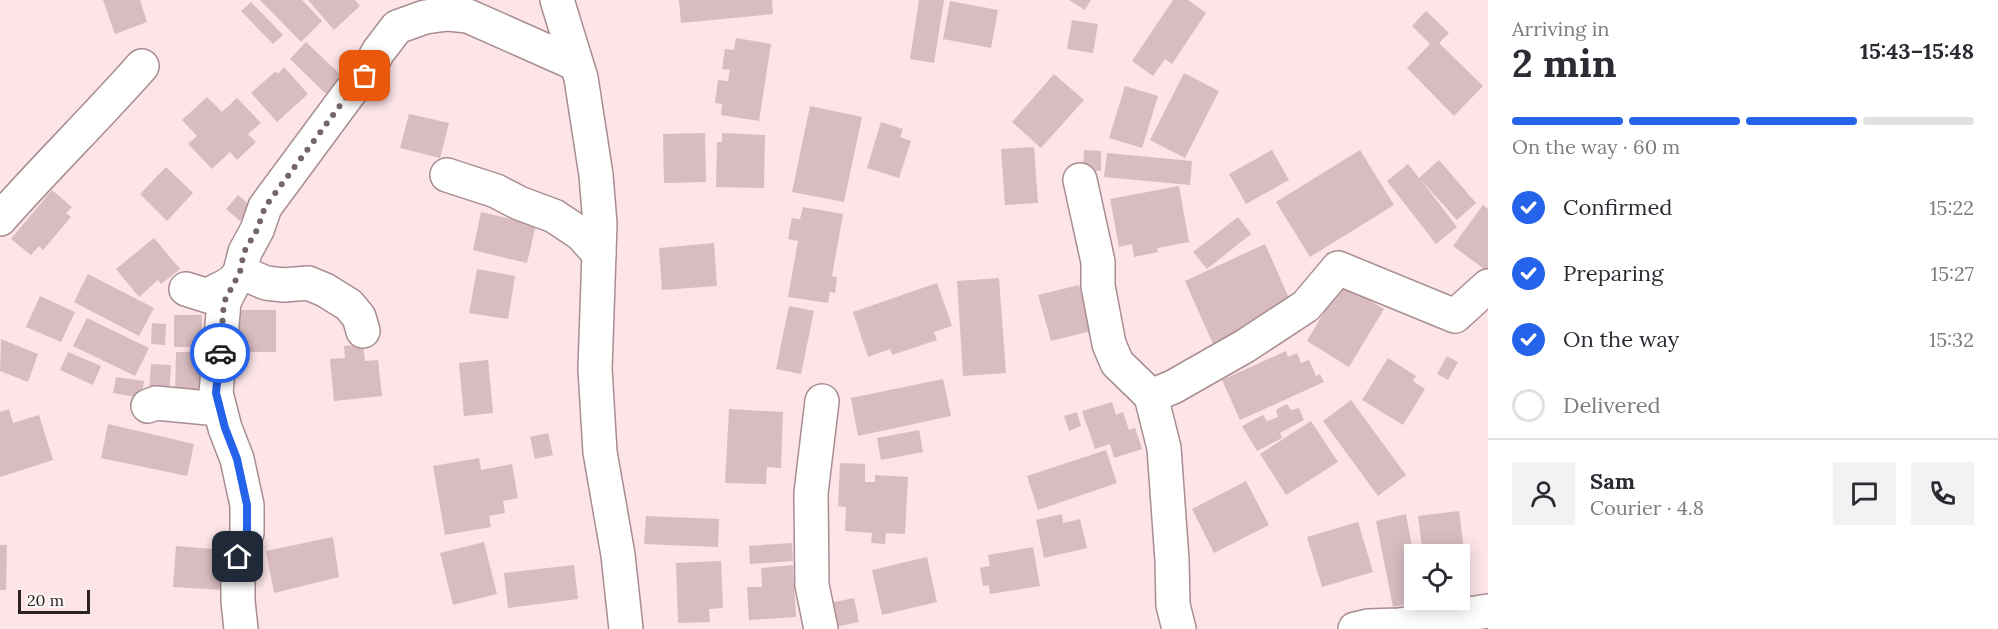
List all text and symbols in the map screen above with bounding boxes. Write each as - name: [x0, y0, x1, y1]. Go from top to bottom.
- text: Arriving in: [1512, 16, 1609, 41]
- text: 15:43–15:48: [1860, 37, 1974, 65]
- text: 2 min: [1512, 38, 1617, 88]
- pin: [339, 50, 390, 101]
- icon: bag: [348, 59, 381, 92]
- text: On the way · 60 m: [1512, 134, 1680, 159]
- icon: check: [1512, 191, 1545, 224]
- text: Confirmed: [1563, 193, 1672, 221]
- text: 15:22: [1929, 195, 1974, 220]
- icon: check: [1512, 257, 1545, 290]
- text: Preparing: [1563, 259, 1663, 287]
- text: 15:27: [1931, 261, 1974, 286]
- courier: [190, 323, 250, 383]
- icon: check: [1512, 323, 1545, 356]
- text: On the way: [1563, 325, 1679, 353]
- text: 15:32: [1929, 327, 1974, 352]
- icon: car: [204, 337, 237, 370]
- text: Delivered: [1563, 391, 1661, 419]
- button: person: [1512, 462, 1575, 525]
- button: chat: [1833, 462, 1896, 525]
- button: phone: [1911, 462, 1974, 525]
- text: Sam: [1590, 467, 1635, 495]
- text: Courier · 4.8: [1590, 495, 1704, 520]
- pin: [212, 531, 263, 582]
- icon: home: [221, 540, 254, 573]
- map controls: [1404, 544, 1470, 610]
- button: locate: [1404, 544, 1470, 610]
- scale bar: [18, 587, 90, 614]
- text: 20 m: [27, 590, 64, 610]

